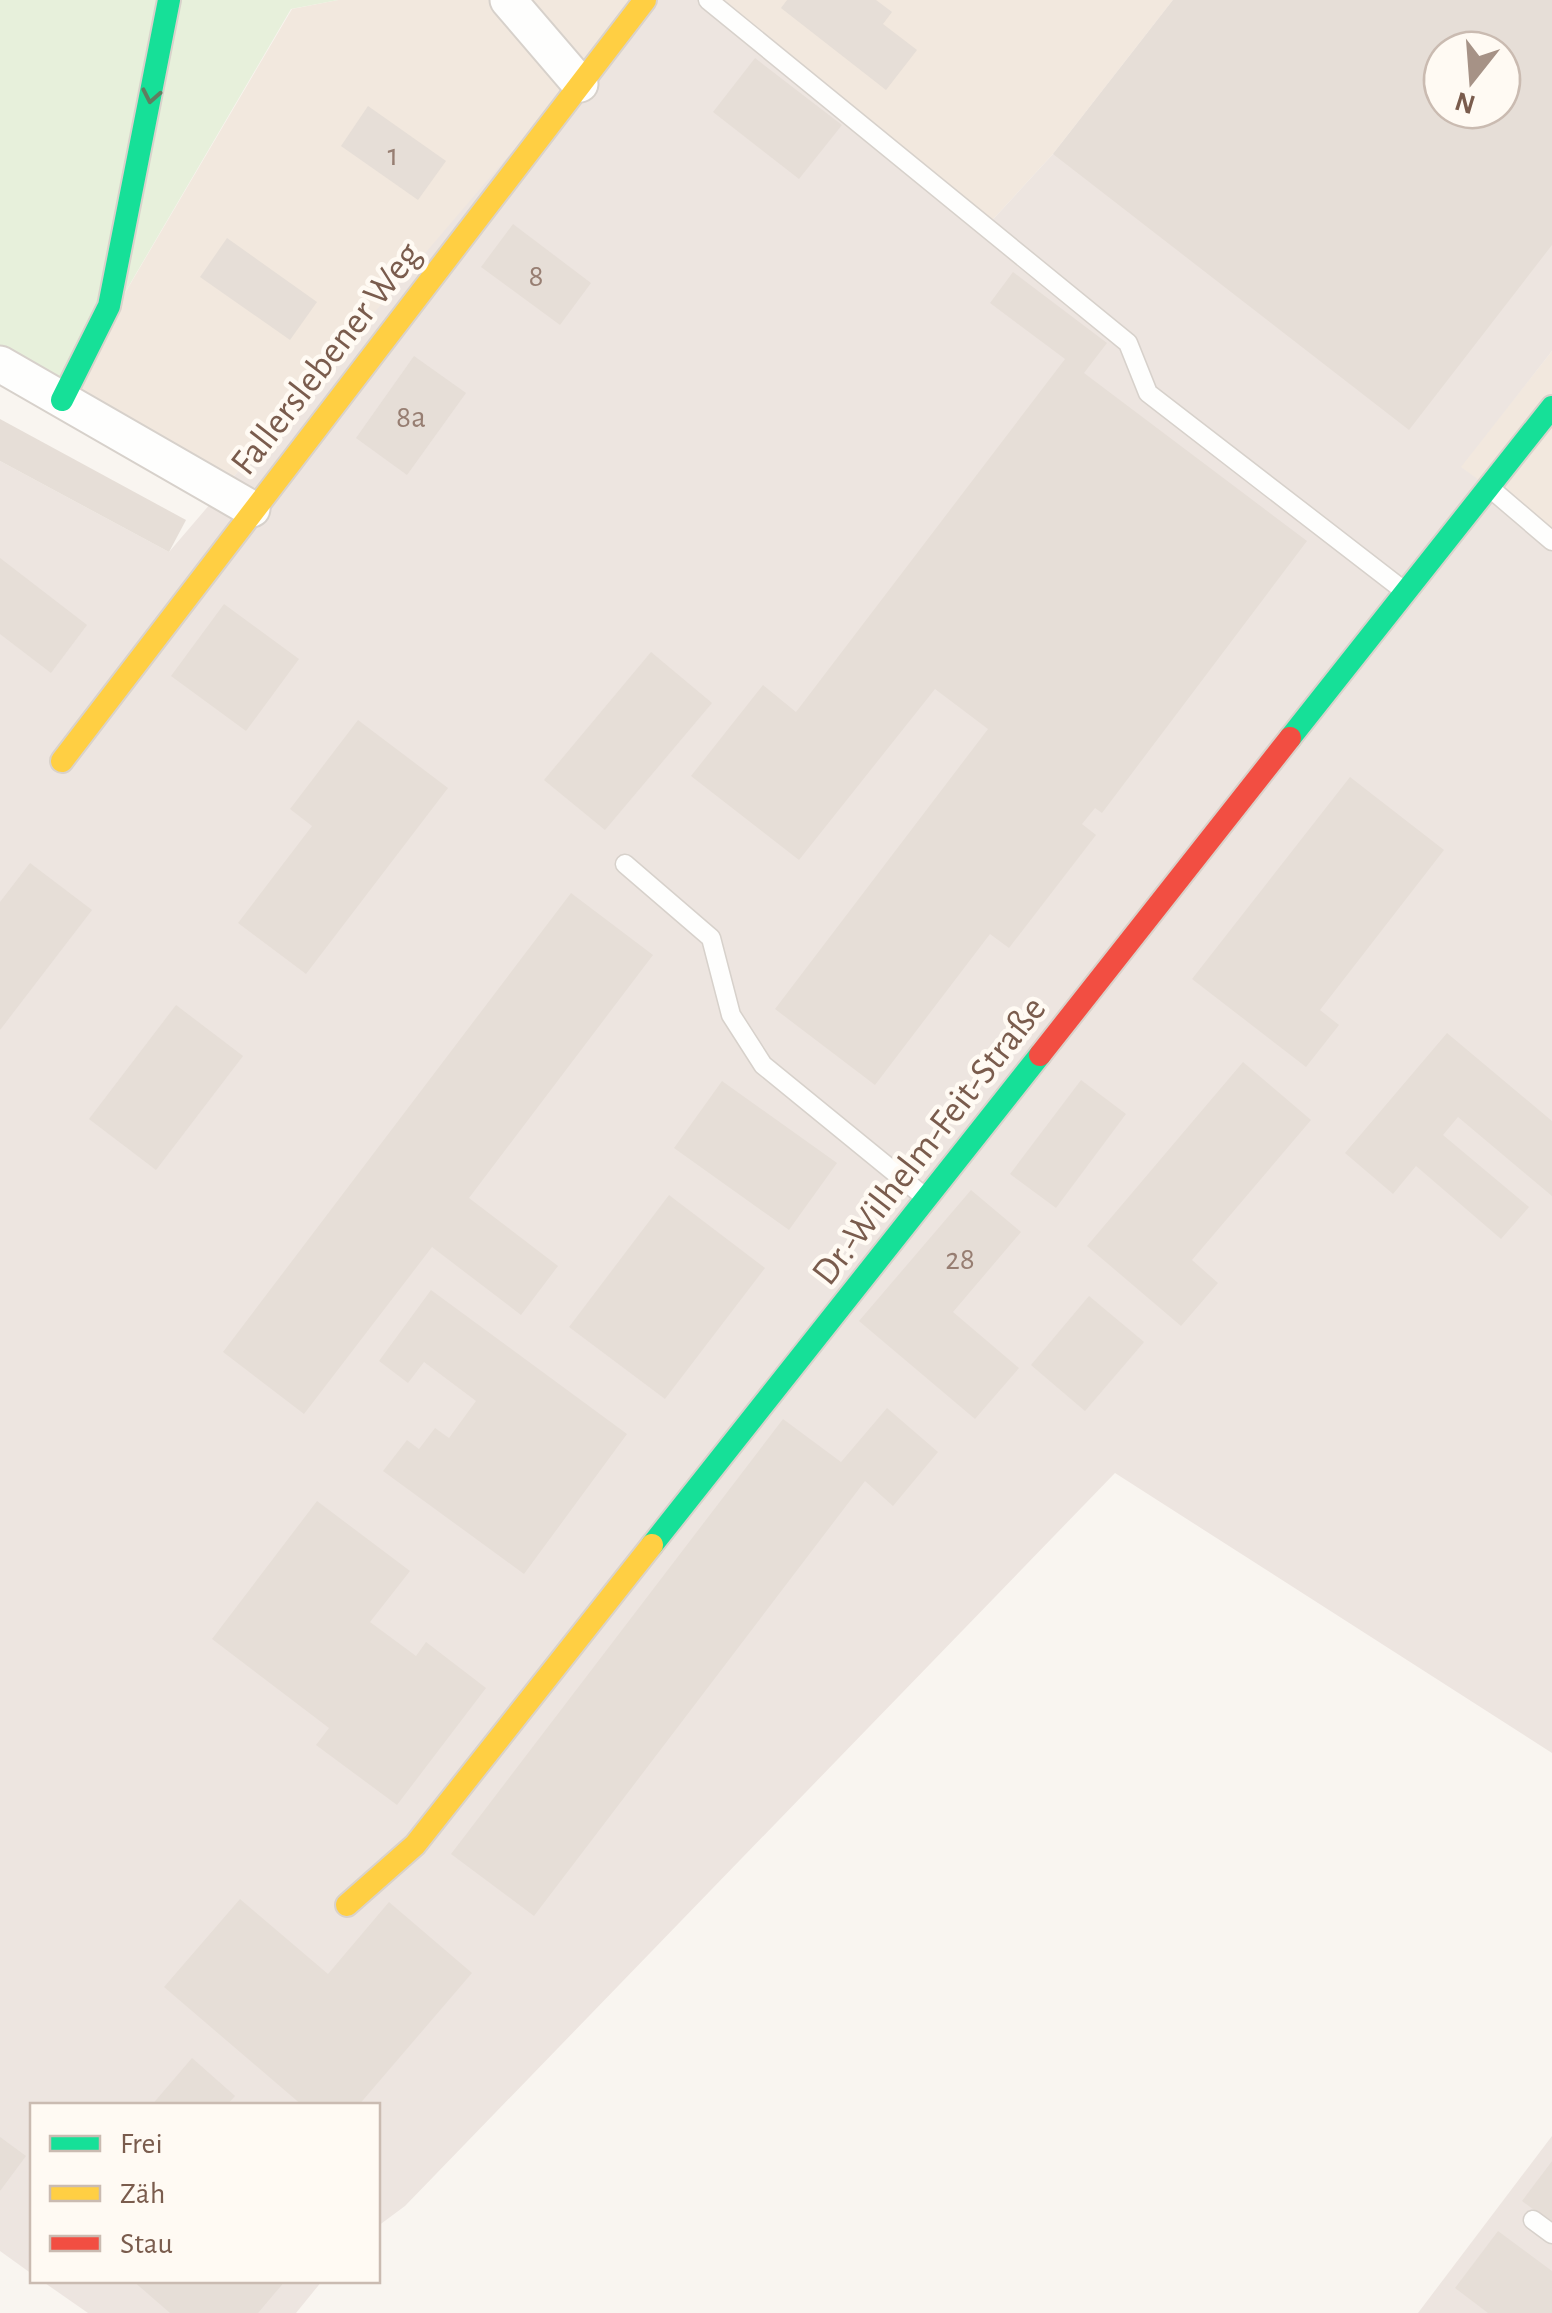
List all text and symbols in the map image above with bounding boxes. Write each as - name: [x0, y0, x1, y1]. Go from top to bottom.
- north arrow: [1422, 30, 1522, 130]
- text: N: [1452, 86, 1479, 118]
- one-way arrow: [141, 87, 162, 104]
- house number: 1: [387, 139, 399, 171]
- street label: Fallerslebener Weg: [224, 236, 429, 482]
- house number: 8: [528, 260, 544, 292]
- house number: 8a: [396, 401, 426, 433]
- street label: Dr.-Wilhelm-Feit-Straße: [806, 990, 1054, 1292]
- house number: 28: [945, 1243, 975, 1275]
- legend: [30, 2103, 380, 2283]
- text: Frei: [120, 2129, 163, 2159]
- text: Zäh: [120, 2179, 165, 2209]
- text: Stau: [120, 2229, 173, 2259]

